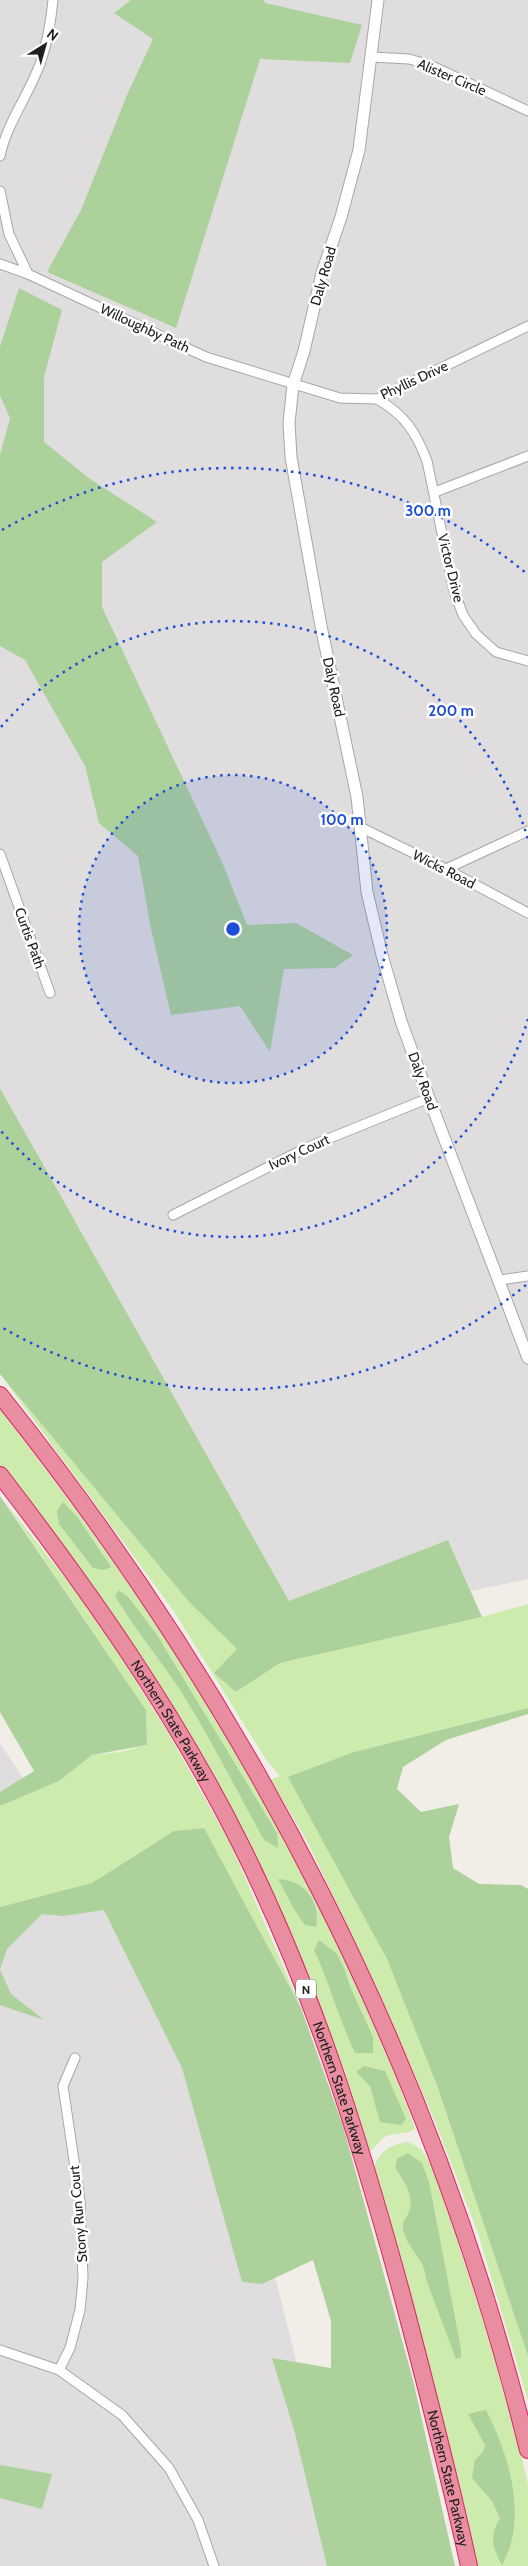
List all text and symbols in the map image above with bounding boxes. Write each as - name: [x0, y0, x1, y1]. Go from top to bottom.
- north arrow: [20, 20, 70, 70]
- text: N: [43, 24, 62, 45]
- street label: Alister Circle: [415, 54, 489, 100]
- street label: Daly Road: [306, 244, 340, 308]
- street label: Willoughby Path: [97, 299, 193, 357]
- street label: Phyllis Drive: [377, 357, 451, 403]
- text: 300 m: [405, 502, 451, 520]
- street label: Victor Drive: [434, 532, 468, 604]
- street label: Daly Road: [319, 656, 349, 718]
- text: 200 m: [428, 702, 474, 720]
- text: 100 m: [320, 811, 364, 829]
- street label: Wicks Road: [410, 846, 478, 892]
- street label: Curtis Path: [11, 905, 49, 971]
- centre of rings: [224, 920, 242, 938]
- street label: Daly Road: [404, 1049, 442, 1113]
- street label: Ivory Court: [266, 1130, 333, 1174]
- street label: Northern State Parkway: [127, 1657, 215, 1785]
- road number: N: [296, 1980, 316, 1998]
- street label: Northern State Parkway: [309, 2019, 370, 2157]
- street label: Stony Run Court: [65, 2164, 91, 2263]
- street label: Northern State Parkway: [423, 2408, 473, 2548]

